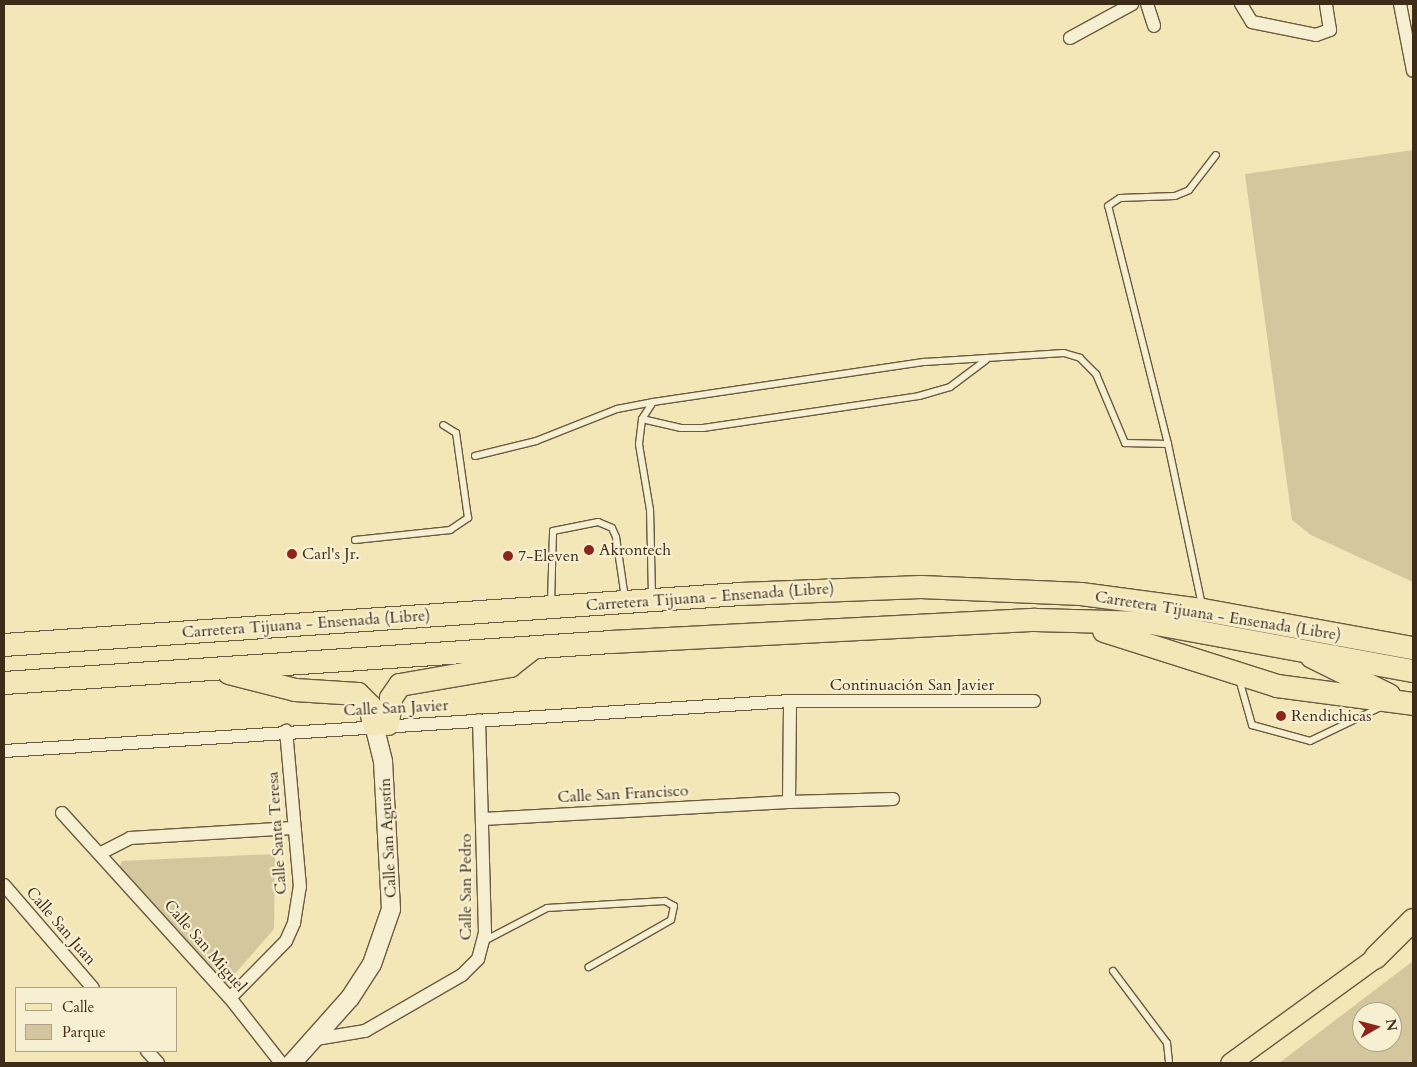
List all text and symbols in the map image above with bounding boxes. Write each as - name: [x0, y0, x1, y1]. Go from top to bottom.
- place label: Akrontech: [599, 540, 671, 560]
- place label: Carl's Jr.: [302, 544, 360, 564]
- marker: Akrontech: [583, 544, 595, 556]
- place label: 7-Eleven: [518, 546, 579, 566]
- marker: Carl's Jr.: [286, 548, 298, 560]
- marker: 7-Eleven: [502, 550, 514, 562]
- street label: Carretera Tijuana - Ensenada (Libre): [585, 579, 835, 615]
- street label: Carretera Tijuana - Ensenada (Libre): [1094, 587, 1342, 645]
- street label: Carretera Tijuana - Ensenada (Libre): [181, 606, 431, 642]
- street label: Continuación San Javier: [830, 675, 994, 695]
- street label: Calle San Javier: [343, 696, 449, 720]
- place label: Rendichicas: [1291, 706, 1372, 726]
- marker: Rendichicas: [1275, 710, 1287, 722]
- street label: Calle Santa Teresa: [263, 771, 291, 895]
- street label: Calle San Agustín: [375, 777, 401, 899]
- street label: Calle San Francisco: [557, 781, 689, 807]
- street label: Calle San Pedro: [456, 834, 476, 940]
- street label: Calle San Juan: [22, 883, 100, 969]
- street label: Calle San Miguel: [160, 896, 250, 996]
- legend: [15, 987, 178, 1052]
- text: Calle: [62, 997, 94, 1017]
- north arrow: [1352, 1002, 1402, 1052]
- text: N: [1381, 1018, 1402, 1032]
- text: Parque: [62, 1022, 106, 1042]

